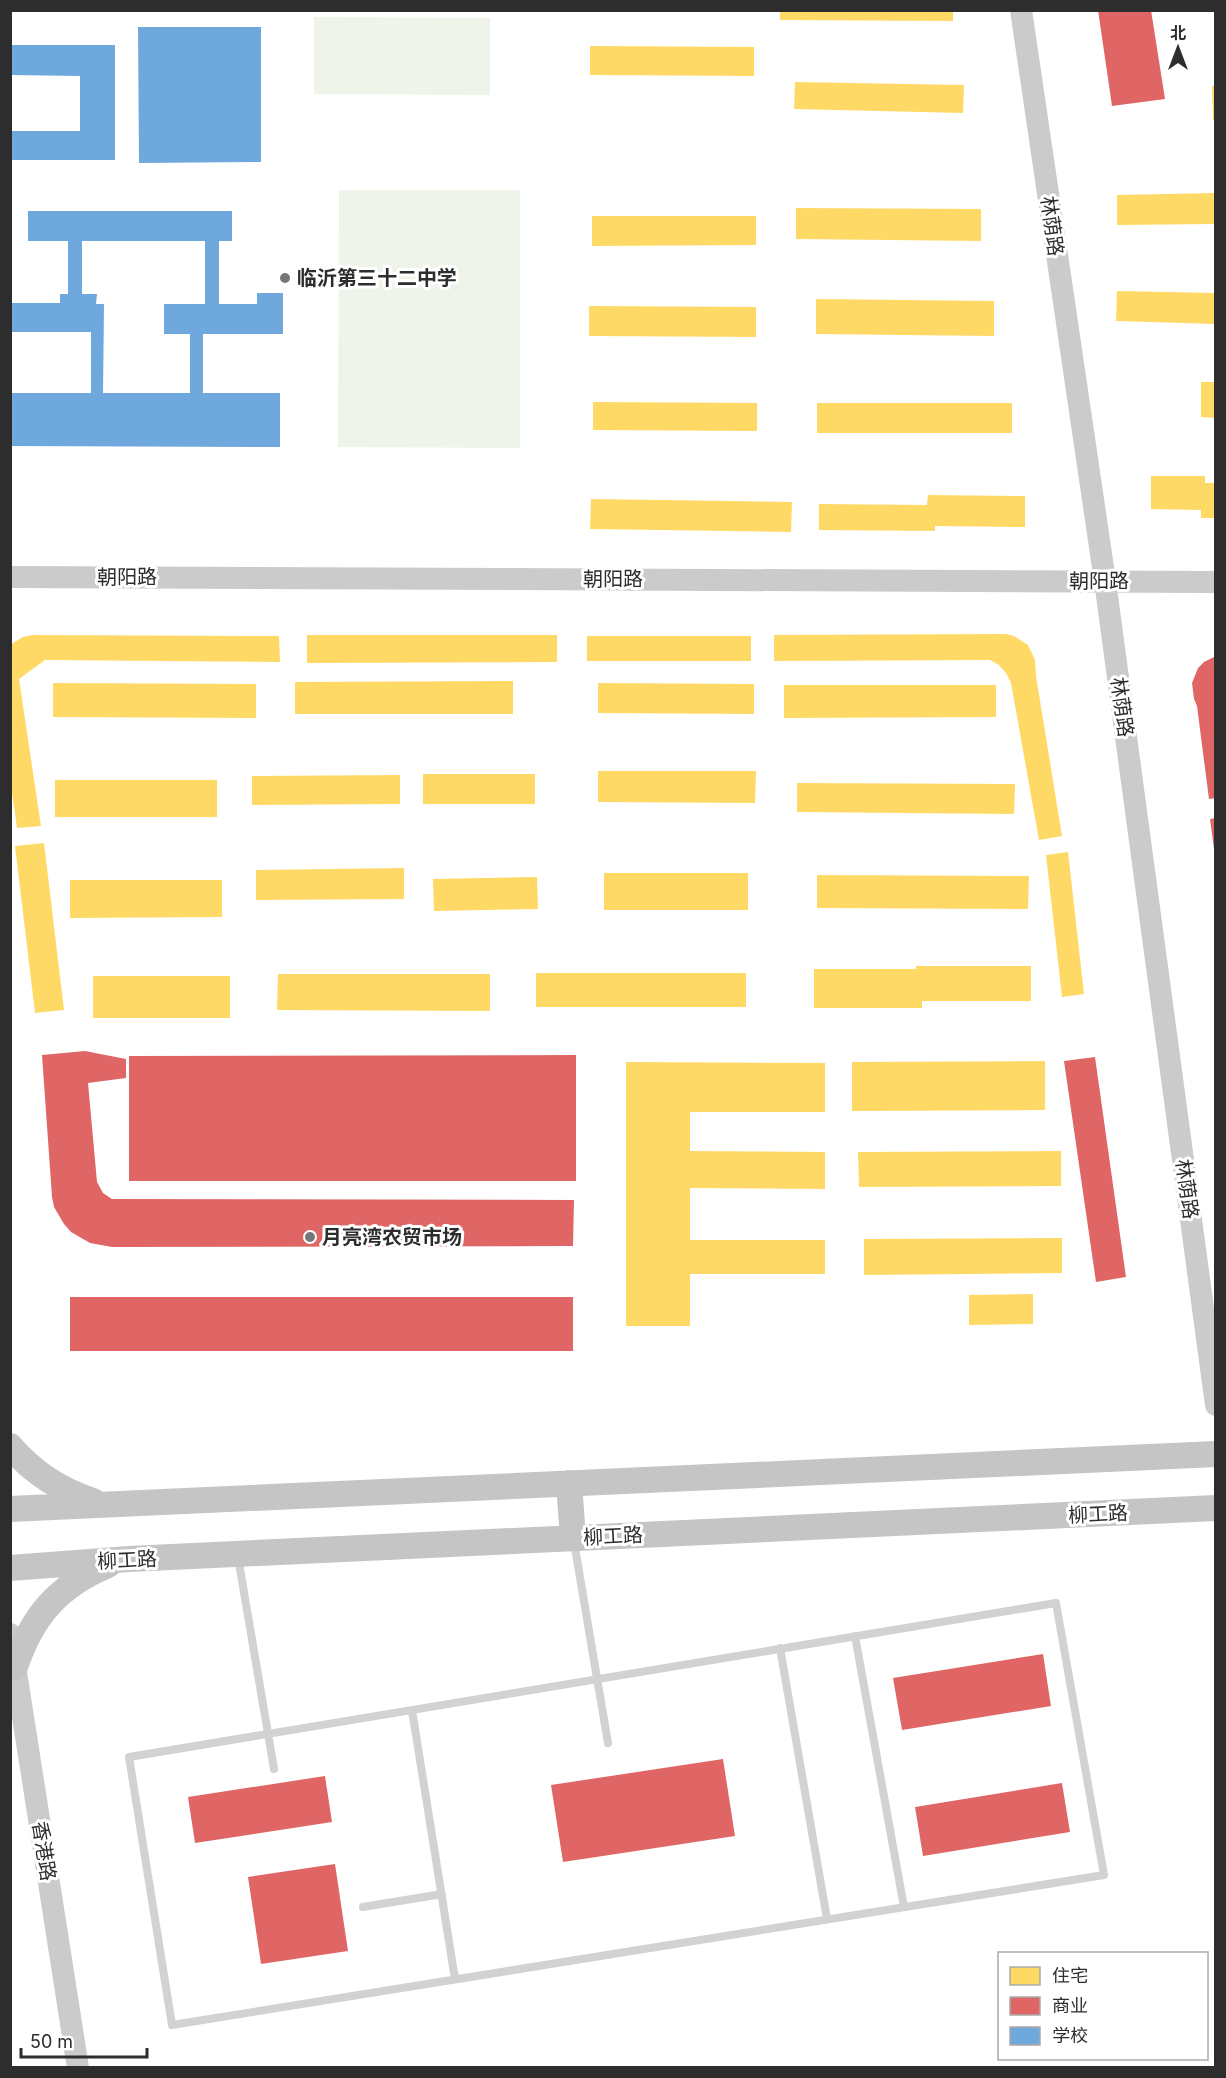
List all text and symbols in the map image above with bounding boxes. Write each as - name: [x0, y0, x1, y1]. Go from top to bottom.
- north arrow: [1148, 18, 1208, 78]
- text: 北: [1170, 23, 1186, 43]
- street label: 林荫路: [1036, 195, 1068, 257]
- place label: 临沂第三十二中学: [297, 266, 457, 290]
- marker: 临沂第三十二中学: [278, 271, 292, 285]
- street label: 朝阳路: [97, 565, 157, 589]
- street label: 朝阳路: [583, 567, 643, 591]
- street label: 朝阳路: [1069, 569, 1129, 593]
- street label: 林荫路: [1106, 676, 1138, 738]
- street label: 林荫路: [1171, 1158, 1203, 1220]
- place label: 月亮湾农贸市场: [322, 1225, 462, 1249]
- marker: 月亮湾农贸市场: [303, 1230, 317, 1244]
- street label: 柳工路: [1067, 1500, 1129, 1528]
- street label: 柳工路: [582, 1522, 644, 1550]
- street label: 柳工路: [96, 1546, 158, 1574]
- street label: 香港路: [27, 1819, 61, 1883]
- legend: [998, 1952, 1208, 2060]
- text: 住宅: [1052, 1965, 1088, 1986]
- text: 商业: [1052, 1995, 1088, 2016]
- scale bar: [21, 2021, 147, 2059]
- text: 学校: [1052, 2025, 1088, 2046]
- text: 50 m: [30, 2031, 73, 2052]

